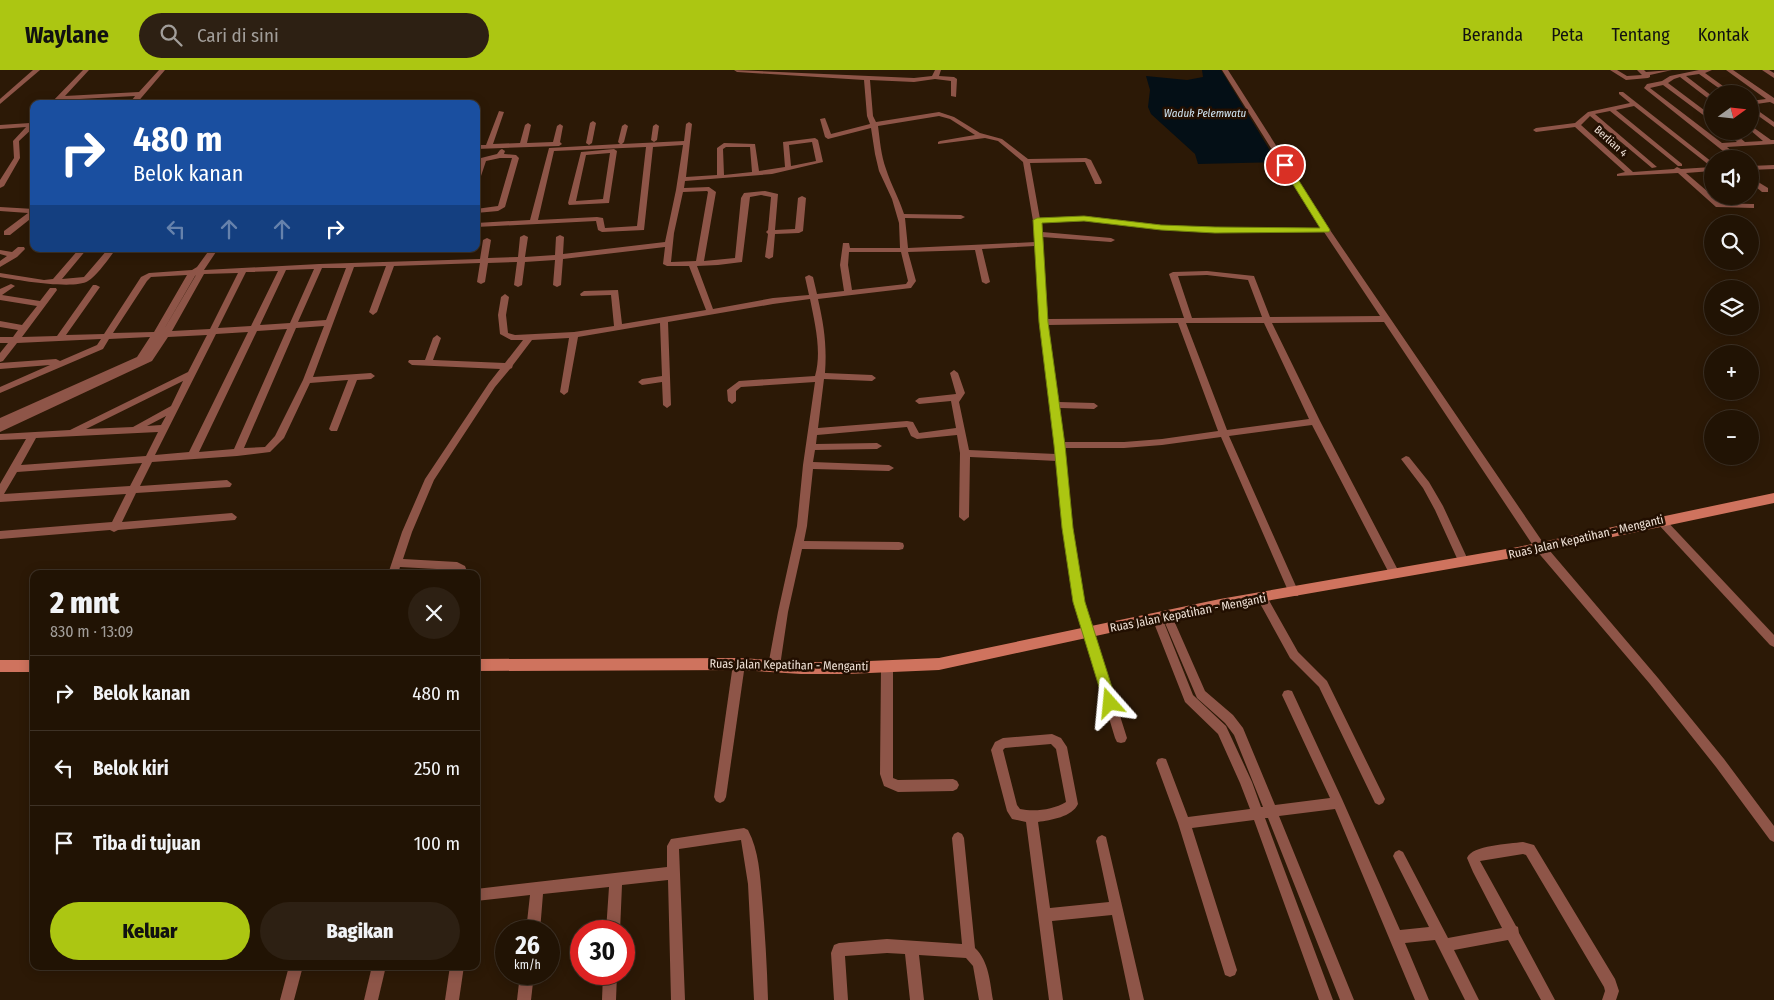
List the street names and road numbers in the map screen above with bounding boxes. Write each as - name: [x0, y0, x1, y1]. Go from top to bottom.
- street label: Berlian 4: [1591, 123, 1630, 160]
- street label: Ruas Jalan Kepatihan - Menganti: [1507, 512, 1665, 562]
- street label: Ruas Jalan Kepatihan - Menganti: [1109, 591, 1267, 635]
- street label: Ruas Jalan Kepatihan - Menganti: [709, 657, 869, 673]

